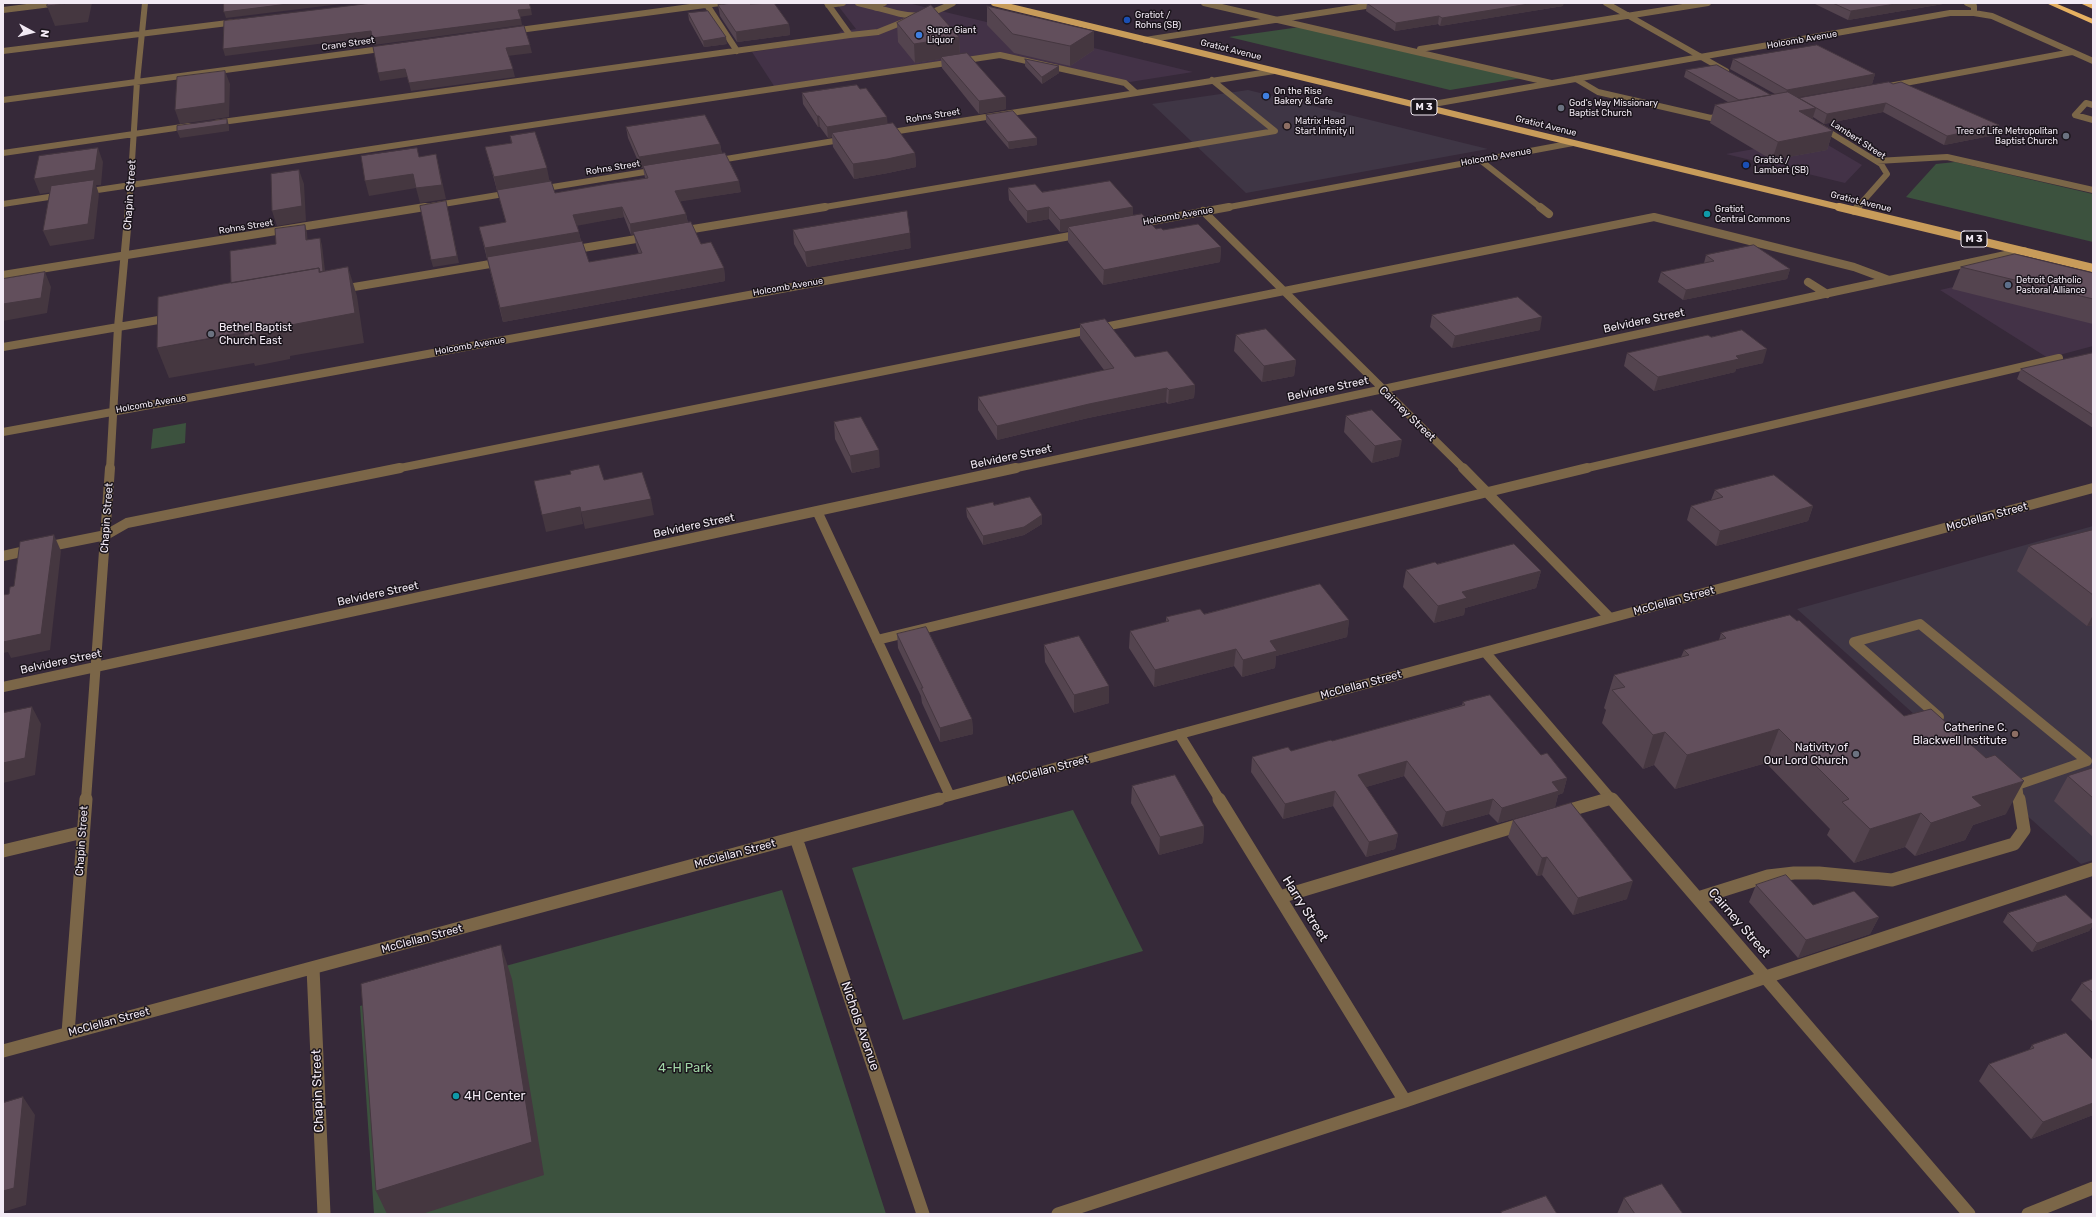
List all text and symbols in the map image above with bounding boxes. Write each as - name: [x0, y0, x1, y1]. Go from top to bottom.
- place label: Gratiot / Rohns (SB): [1135, 10, 1181, 31]
- north arrow: [12, 12, 52, 52]
- marker: Gratiot / Rohns (SB): [1122, 15, 1132, 25]
- place label: Super Giant Liquor: [927, 25, 976, 46]
- text: N: [37, 29, 51, 38]
- street label: Holcomb Avenue: [1766, 29, 1838, 51]
- marker: Super Giant Liquor: [914, 30, 924, 40]
- street label: Crane Street: [321, 35, 375, 53]
- street label: Gratiot Avenue: [1199, 37, 1263, 63]
- place label: On the Rise Bakery & Cafe: [1274, 86, 1333, 107]
- marker: On the Rise Bakery & Cafe: [1261, 91, 1271, 101]
- place label: God's Way Missionary Baptist Church: [1569, 98, 1658, 119]
- road number: M 3: [1411, 99, 1437, 115]
- marker: God's Way Missionary Baptist Church: [1556, 103, 1566, 113]
- street label: Rohns Street: [905, 106, 961, 126]
- street label: Gratiot Avenue: [1514, 113, 1578, 139]
- place label: Matrix Head Start Infinity II: [1295, 116, 1354, 137]
- street label: Lambert Street: [1828, 118, 1888, 162]
- marker: Matrix Head Start Infinity II: [1282, 121, 1292, 131]
- place label: Tree of Life Metropolitan Baptist Church: [1956, 126, 2058, 147]
- marker: Tree of Life Metropolitan Baptist Church: [2061, 131, 2071, 141]
- street label: Holcomb Avenue: [1460, 146, 1532, 168]
- place label: Gratiot / Lambert (SB): [1754, 155, 1809, 176]
- street label: Rohns Street: [585, 158, 641, 178]
- street label: Chapin Street: [121, 159, 139, 231]
- marker: Gratiot / Lambert (SB): [1741, 160, 1751, 170]
- street label: Gratiot Avenue: [1829, 189, 1893, 215]
- place label: Gratiot Central Commons: [1715, 204, 1790, 225]
- street label: Holcomb Avenue: [1142, 205, 1214, 227]
- marker: Gratiot Central Commons: [1702, 209, 1712, 219]
- street label: Rohns Street: [218, 217, 274, 237]
- road number: M 3: [1961, 231, 1987, 247]
- place label: Detroit Catholic Pastoral Alliance: [2016, 275, 2086, 296]
- street label: Holcomb Avenue: [752, 276, 824, 298]
- marker: Detroit Catholic Pastoral Alliance: [2003, 280, 2013, 290]
- street label: Belvidere Street: [1602, 306, 1686, 336]
- place label: Bethel Baptist Church East: [219, 321, 292, 347]
- marker: Bethel Baptist Church East: [206, 329, 216, 339]
- street label: Holcomb Avenue: [434, 335, 506, 357]
- street label: Belvidere Street: [1286, 374, 1370, 404]
- street label: Cairney Street: [1376, 384, 1438, 444]
- street label: Holcomb Avenue: [115, 393, 187, 415]
- street label: Belvidere Street: [969, 442, 1053, 472]
- street label: Chapin Street: [98, 482, 116, 554]
- street label: McClellan Street: [1945, 500, 2029, 534]
- street label: Belvidere Street: [652, 511, 736, 541]
- street label: Belvidere Street: [336, 579, 420, 609]
- street label: McClellan Street: [1632, 584, 1716, 618]
- street label: Belvidere Street: [19, 647, 103, 677]
- street label: McClellan Street: [1319, 668, 1403, 702]
- place label: Catherine C. Blackwell Institute: [1913, 721, 2007, 747]
- marker: Catherine C. Blackwell Institute: [2010, 729, 2020, 739]
- place label: Nativity of Our Lord Church: [1764, 741, 1848, 767]
- marker: Nativity of Our Lord Church: [1851, 749, 1861, 759]
- street label: McClellan Street: [1006, 753, 1090, 787]
- street label: Chapin Street: [73, 805, 91, 877]
- street label: McClellan Street: [693, 837, 777, 871]
- street label: Harry Street: [1279, 873, 1331, 945]
- street label: Cairney Street: [1705, 885, 1773, 961]
- street label: McClellan Street: [380, 922, 464, 956]
- street label: Nichols Avenue: [837, 979, 883, 1073]
- street label: McClellan Street: [67, 1005, 151, 1039]
- street label: Chapin Street: [309, 1049, 327, 1133]
- park label: 4-H Park: [658, 1060, 712, 1076]
- place label: 4H Center: [464, 1088, 526, 1104]
- marker: 4H Center: [451, 1091, 461, 1101]

